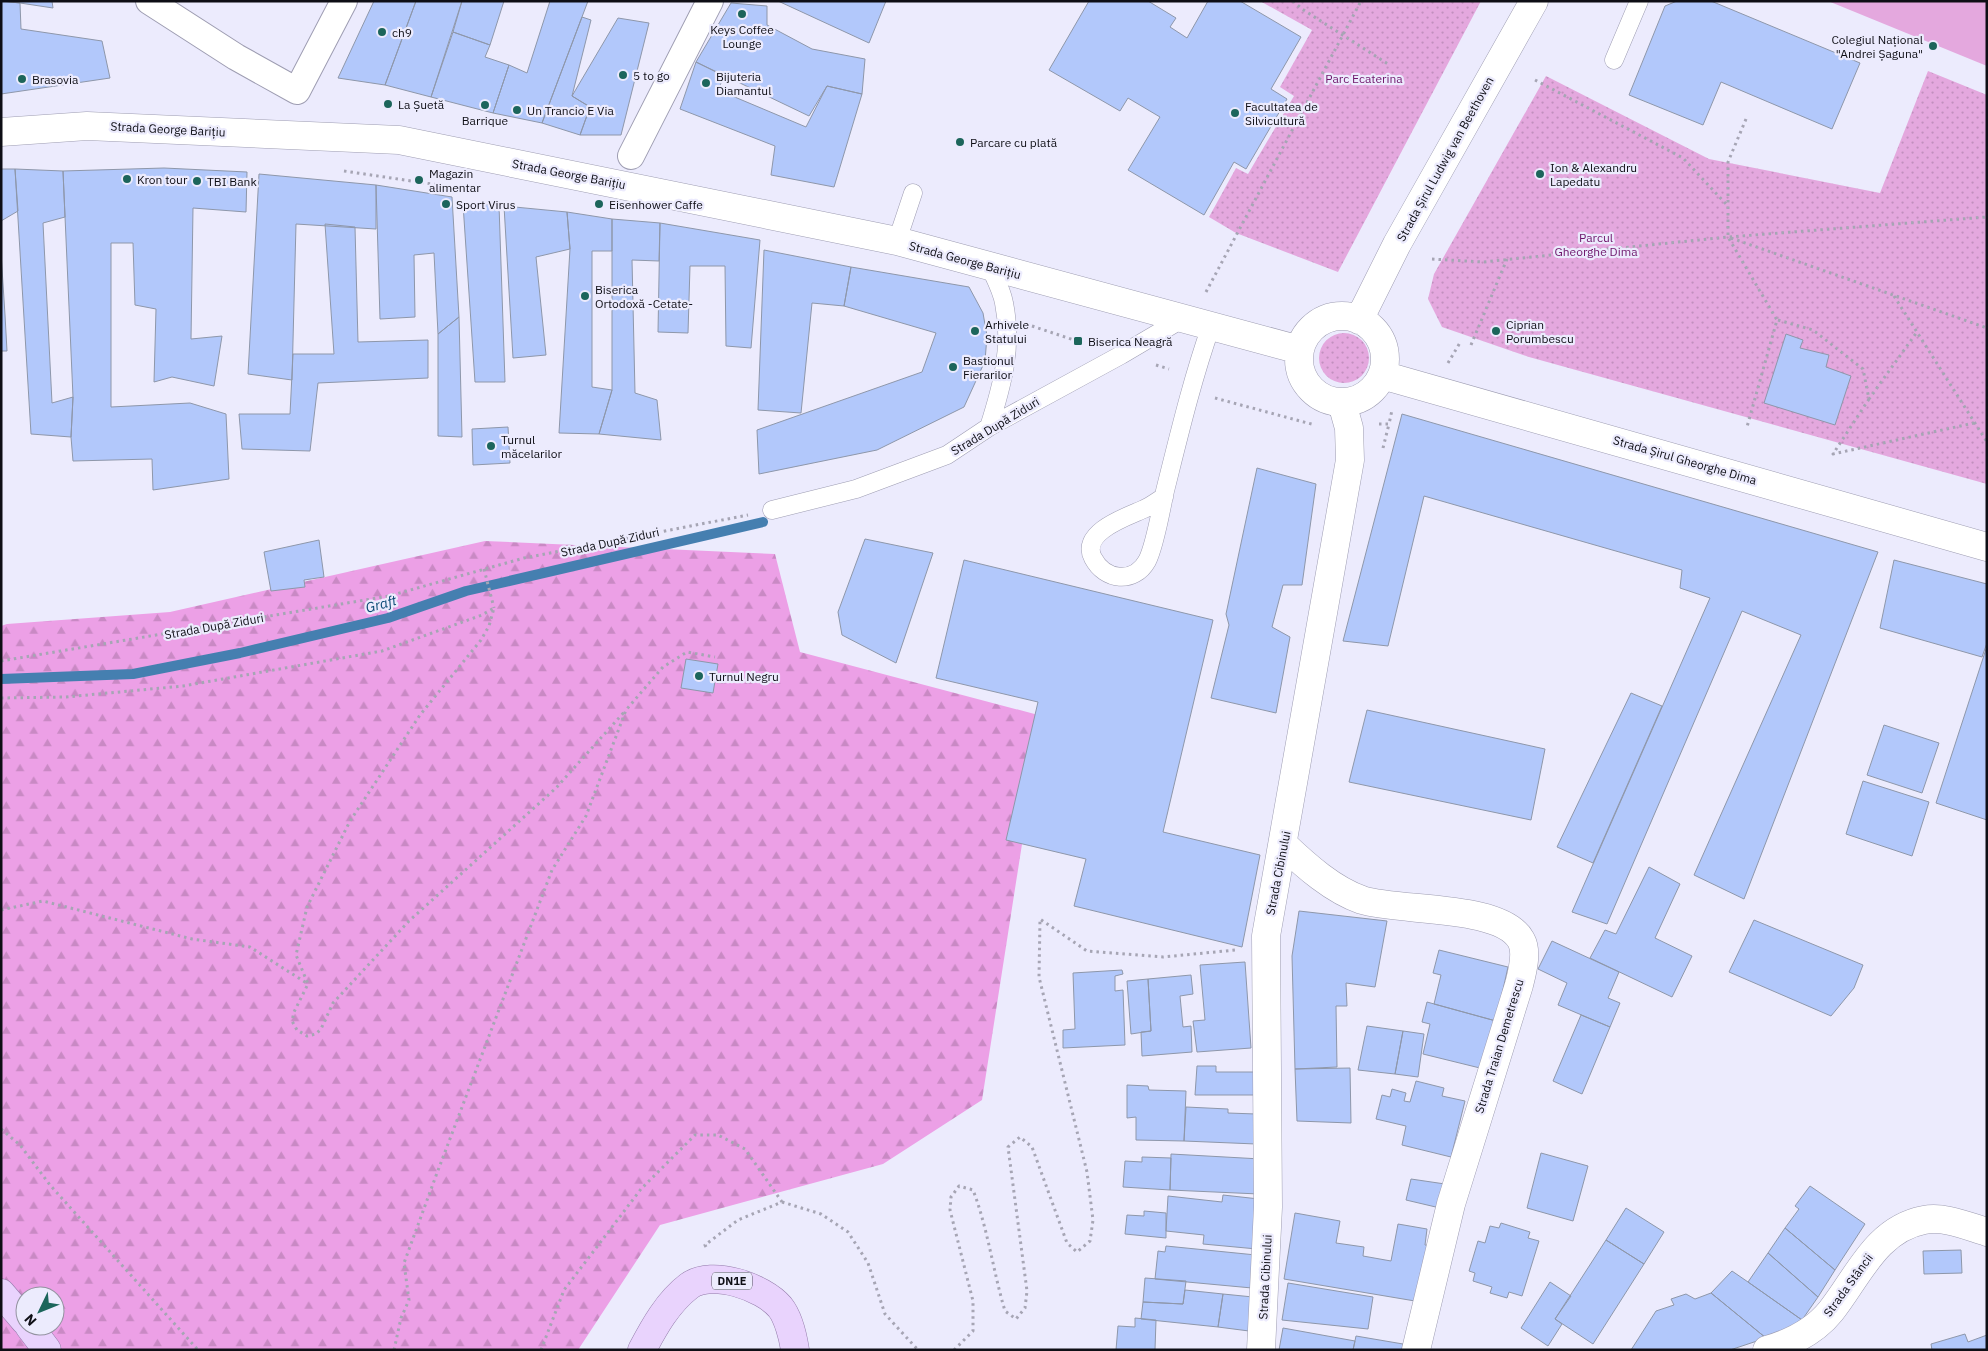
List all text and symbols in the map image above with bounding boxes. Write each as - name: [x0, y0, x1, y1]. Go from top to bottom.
- marker: Keys Coffee Lounge: [736, 8, 748, 20]
- place label: Keys Coffee Lounge: [710, 22, 774, 51]
- place label: ch9: [392, 25, 412, 40]
- marker: ch9: [376, 26, 388, 38]
- place label: Colegiul Național "Andrei Șaguna": [1831, 32, 1923, 61]
- marker: Colegiul Național "Andrei Șaguna": [1927, 40, 1939, 52]
- place label: 5 to go: [633, 68, 670, 83]
- marker: 5 to go: [617, 69, 629, 81]
- place label: Bijuteria Diamantul: [716, 69, 771, 98]
- park label: Parc Ecaterina: [1325, 71, 1403, 86]
- place label: Brasovia: [32, 72, 79, 87]
- marker: Brasovia: [16, 73, 28, 85]
- street label: Strada Șirul Ludwig van Beethoven: [1393, 74, 1497, 244]
- marker: Bijuteria Diamantul: [700, 77, 712, 89]
- place label: La Șuetă: [398, 97, 445, 112]
- marker: La Șuetă: [382, 98, 394, 110]
- marker: Barrique: [479, 99, 491, 111]
- place label: Facultatea de Silvicultură: [1245, 99, 1318, 128]
- place label: Un Trancio E Via: [527, 103, 614, 118]
- marker: Un Trancio E Via: [511, 104, 523, 116]
- marker: Facultatea de Silvicultură: [1229, 107, 1241, 119]
- place label: Barrique: [462, 113, 509, 128]
- street label: Strada George Barițiu: [110, 118, 226, 140]
- place label: Parcare cu plată: [970, 135, 1058, 150]
- marker: Parcare cu plată: [954, 136, 966, 148]
- street label: Strada George Barițiu: [511, 156, 627, 192]
- place label: Ion & Alexandru Lapedatu: [1550, 160, 1637, 189]
- place label: Magazin alimentar: [429, 166, 481, 195]
- marker: Ion & Alexandru Lapedatu: [1534, 168, 1546, 180]
- place label: Kron tour: [137, 172, 188, 187]
- marker: Kron tour: [121, 173, 133, 185]
- place label: TBI Bank: [207, 174, 257, 189]
- marker: Magazin alimentar: [413, 174, 425, 186]
- marker: TBI Bank: [191, 175, 203, 187]
- place label: Sport Virus: [456, 197, 516, 212]
- place label: Eisenhower Caffe: [609, 197, 703, 212]
- marker: Sport Virus: [440, 198, 452, 210]
- marker: Eisenhower Caffe: [593, 198, 605, 210]
- park label: Parcul Gheorghe Dima: [1554, 230, 1638, 259]
- street label: Strada George Barițiu: [907, 238, 1023, 282]
- place label: Biserica Ortodoxă -Cetate-: [595, 282, 693, 311]
- marker: Biserica Ortodoxă -Cetate-: [579, 290, 591, 302]
- place label: Arhivele Statului: [985, 317, 1030, 346]
- place label: Ciprian Porumbescu: [1506, 317, 1574, 346]
- marker: Arhivele Statului: [969, 325, 981, 337]
- marker: Ciprian Porumbescu: [1490, 325, 1502, 337]
- place label: Biserica Neagră: [1088, 334, 1173, 349]
- marker: Biserica Neagră: [1072, 335, 1084, 347]
- place label: Bastionul Fierarilor: [963, 353, 1014, 382]
- marker: Bastionul Fierarilor: [947, 361, 959, 373]
- street label: Strada După Ziduri: [948, 394, 1042, 458]
- place label: Turnul măcelarilor: [501, 432, 562, 461]
- street label: Strada Șirul Gheorghe Dima: [1612, 432, 1759, 488]
- marker: Turnul măcelarilor: [485, 440, 497, 452]
- street label: Strada După Ziduri: [559, 524, 661, 560]
- water label: Graft: [364, 591, 399, 617]
- street label: Strada După Ziduri: [163, 610, 265, 642]
- place label: Turnul Negru: [709, 669, 779, 684]
- marker: Turnul Negru: [693, 670, 705, 682]
- street label: Strada Cibinului: [1263, 830, 1293, 916]
- street label: Strada Traian Demetrescu: [1471, 977, 1527, 1115]
- street label: Strada Cibinului: [1255, 1234, 1275, 1320]
- street label: Strada Stâncii: [1820, 1250, 1876, 1320]
- road number: DN1E: [712, 1272, 752, 1290]
- north arrow: [15, 1286, 65, 1336]
- text: N: [20, 1310, 41, 1330]

